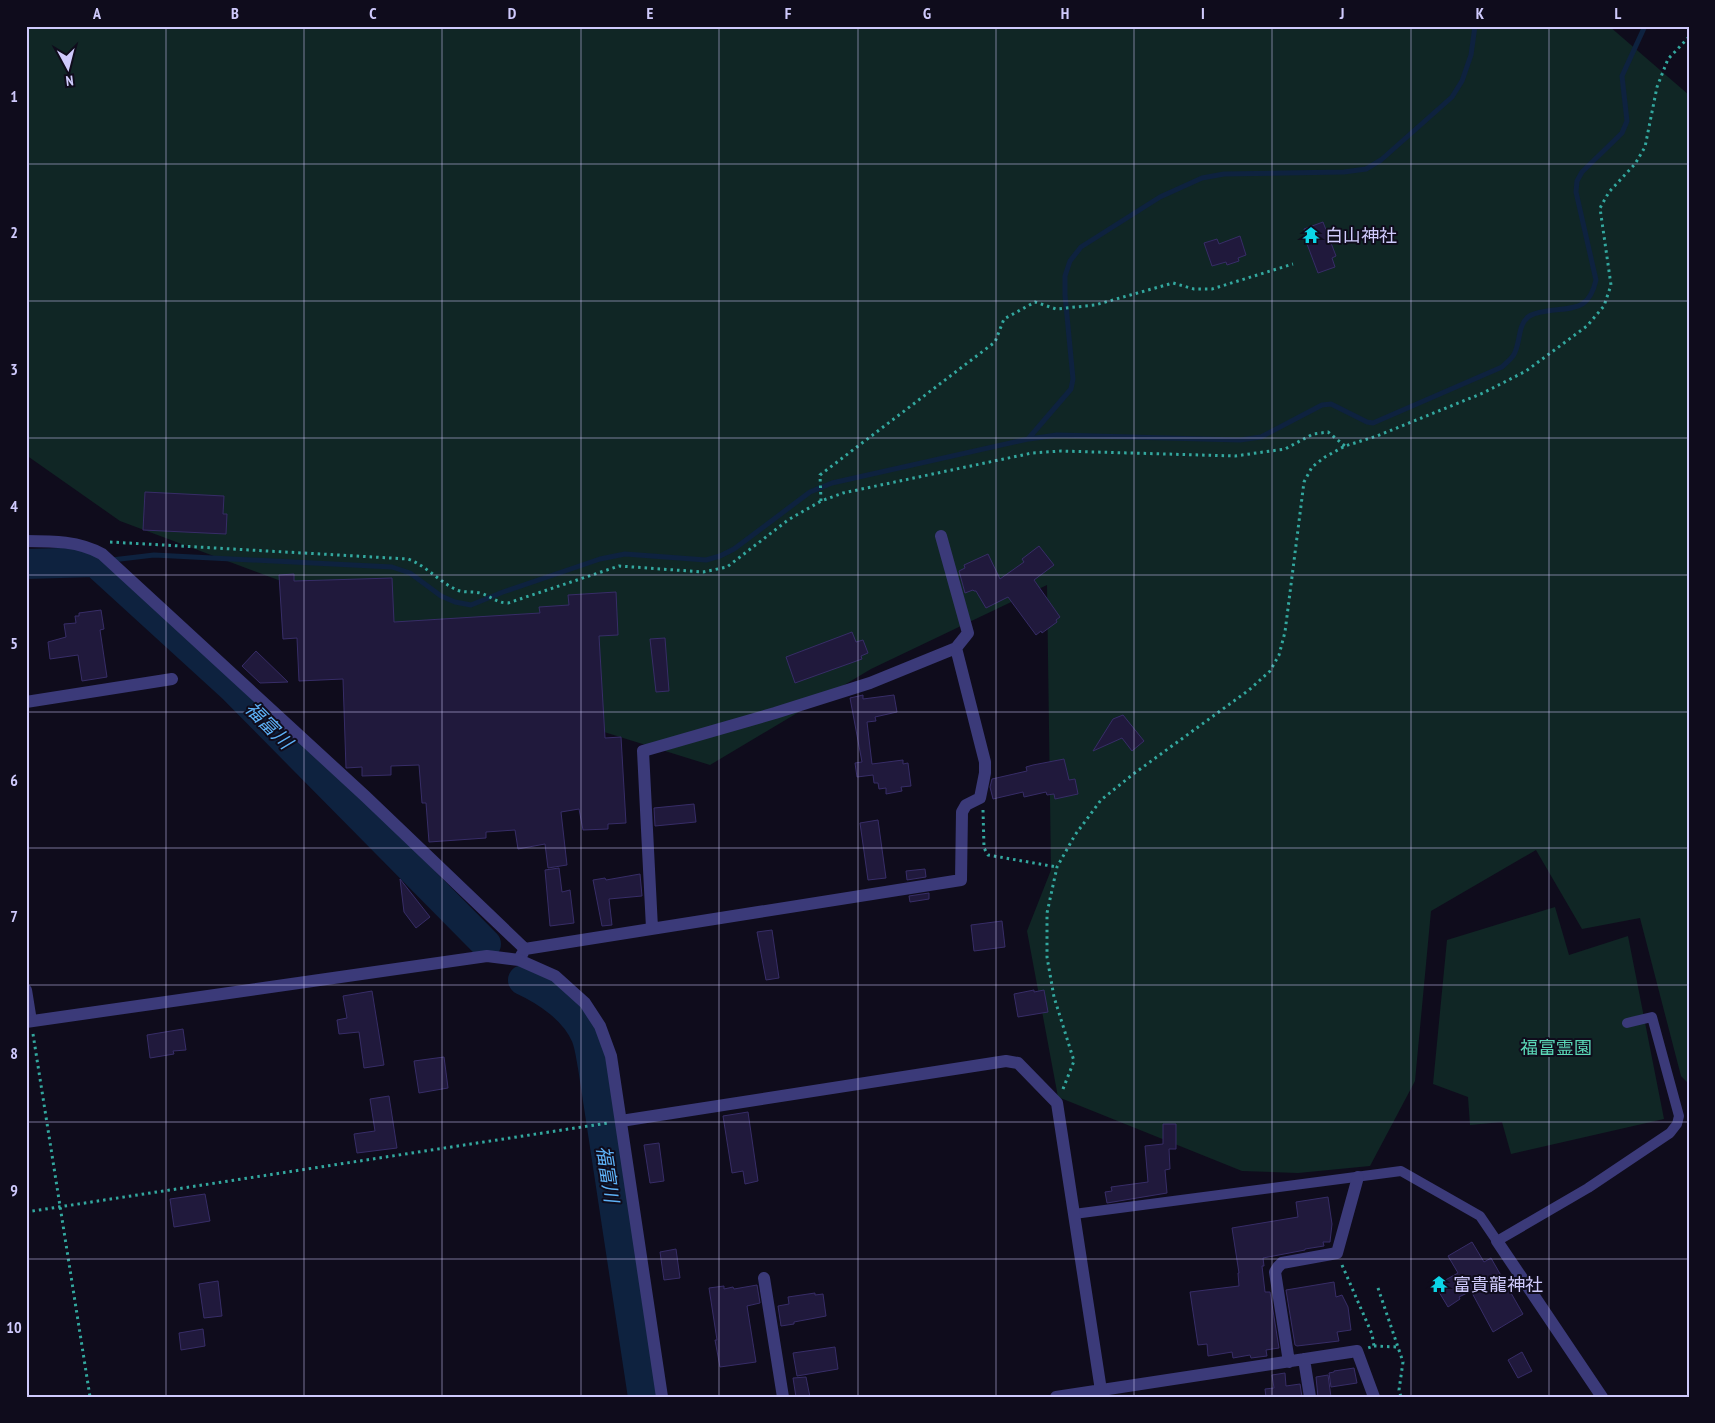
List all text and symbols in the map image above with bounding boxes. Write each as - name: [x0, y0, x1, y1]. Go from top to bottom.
- text: A: [92, 3, 102, 23]
- text: B: [231, 3, 239, 23]
- text: C: [369, 3, 377, 23]
- text: D: [508, 3, 517, 23]
- text: E: [647, 3, 654, 23]
- text: F: [785, 3, 792, 23]
- text: G: [923, 3, 931, 23]
- text: H: [1061, 3, 1069, 23]
- text: I: [1201, 3, 1205, 23]
- text: J: [1339, 3, 1344, 23]
- text: K: [1476, 3, 1485, 23]
- text: L: [1615, 3, 1622, 23]
- north arrow: [42, 42, 92, 92]
- text: N: [65, 72, 74, 90]
- text: 1: [10, 86, 18, 106]
- text: 2: [10, 222, 18, 242]
- place label: 白山神社: [1325, 224, 1397, 247]
- temple icon: 白山神社: [1301, 225, 1321, 245]
- text: 3: [10, 359, 18, 379]
- text: 4: [10, 496, 18, 516]
- text: 5: [10, 633, 18, 653]
- water label: 福富川: [240, 696, 299, 755]
- text: 6: [10, 770, 18, 790]
- text: 7: [10, 906, 18, 926]
- park label: 福富霊園: [1520, 1036, 1592, 1059]
- text: 8: [10, 1043, 18, 1063]
- water label: 福富川: [592, 1144, 625, 1206]
- text: 9: [10, 1180, 18, 1200]
- place label: 富貴龍神社: [1453, 1273, 1543, 1296]
- temple icon: 富貴龍神社: [1429, 1274, 1449, 1294]
- text: 10: [6, 1317, 22, 1337]

